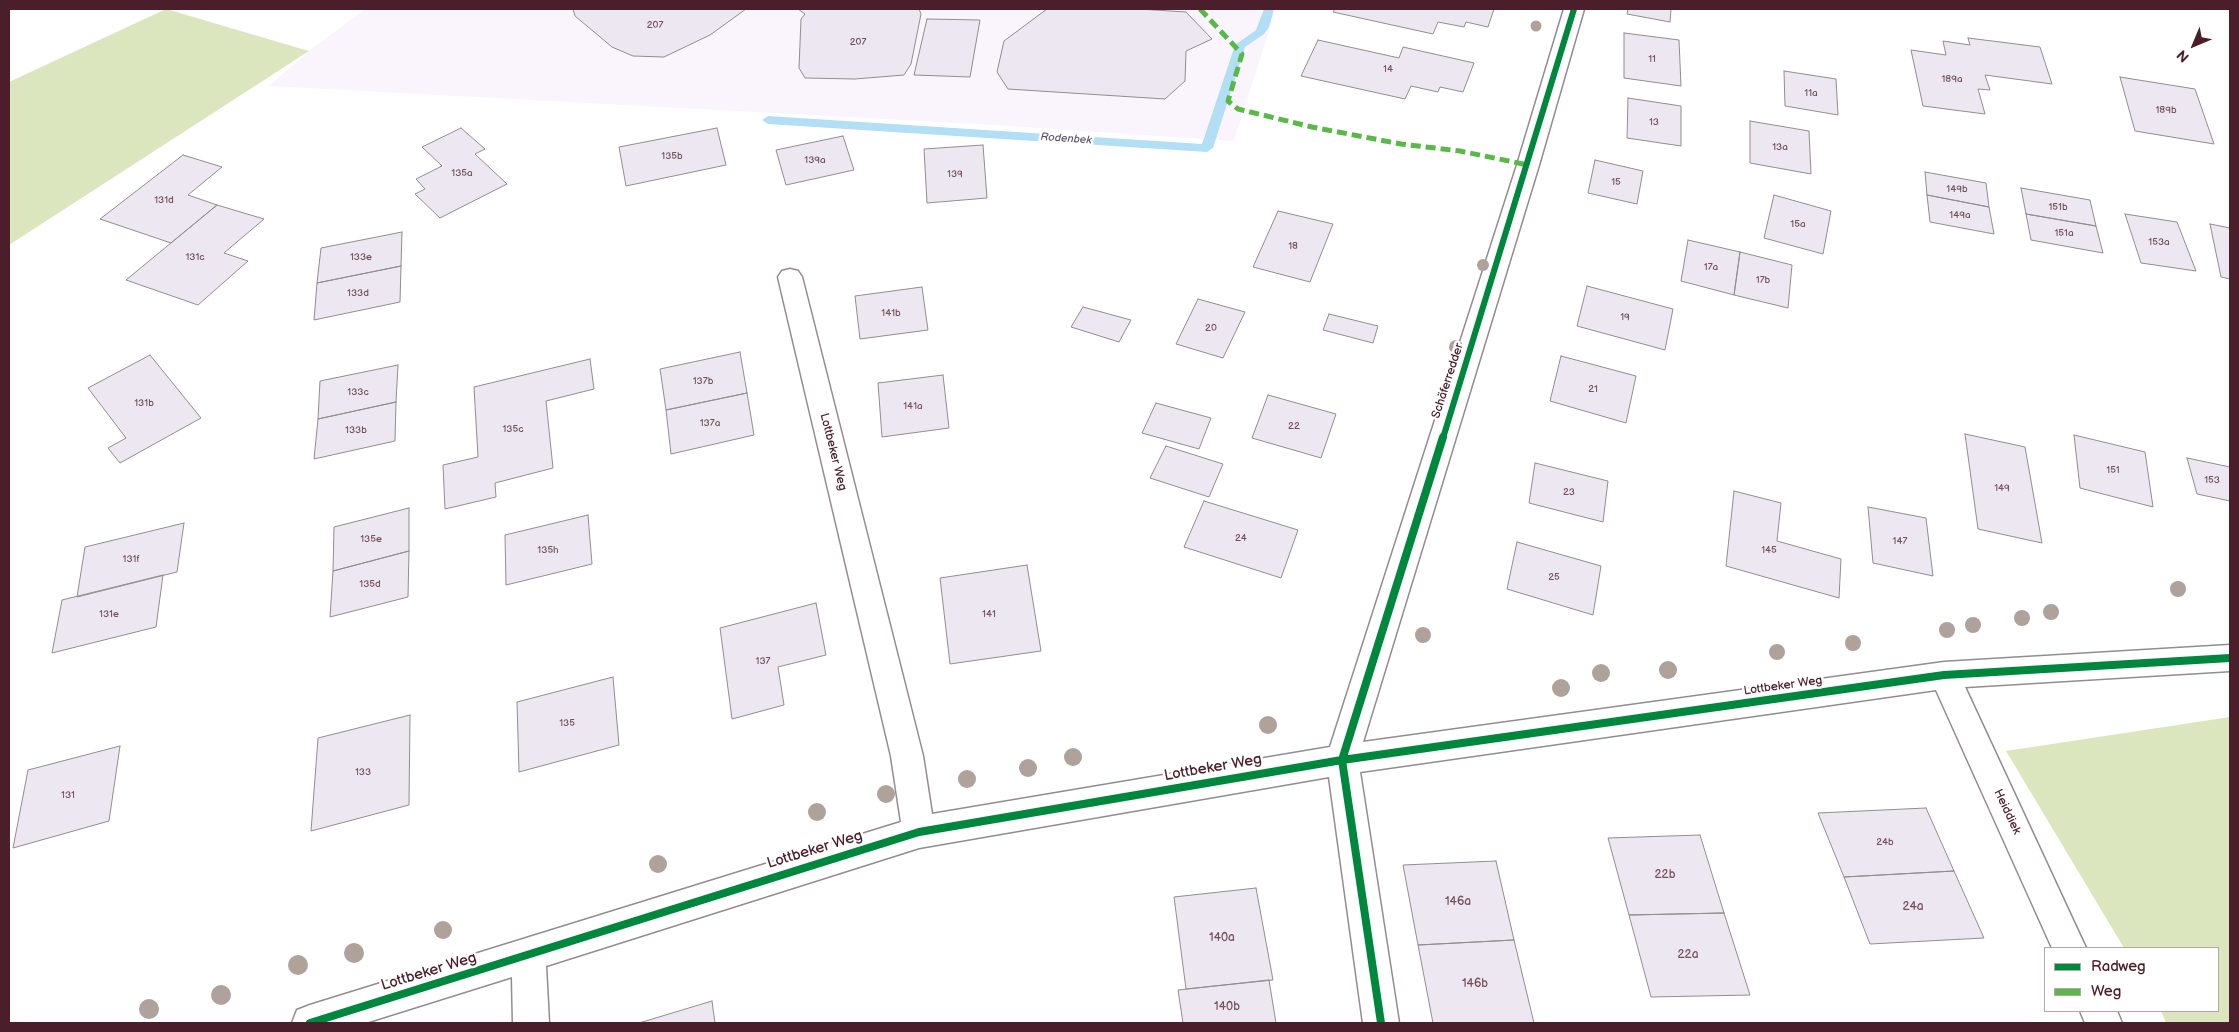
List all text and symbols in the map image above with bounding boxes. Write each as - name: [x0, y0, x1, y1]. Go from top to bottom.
- house number: 207: [647, 19, 663, 31]
- north arrow: [2169, 20, 2219, 70]
- house number: 207: [850, 36, 866, 48]
- text: N: [2173, 46, 2193, 66]
- house number: 11: [1648, 53, 1656, 65]
- house number: 14: [1383, 63, 1393, 75]
- house number: 189a: [1941, 73, 1963, 85]
- house number: 11a: [1804, 87, 1818, 99]
- house number: 189b: [2155, 104, 2177, 116]
- house number: 13: [1649, 116, 1659, 128]
- water label: Rodenbek: [1040, 131, 1092, 147]
- house number: 13a: [1772, 141, 1788, 153]
- house number: 135b: [661, 150, 683, 162]
- house number: 139a: [804, 154, 826, 166]
- house number: 135a: [451, 167, 473, 179]
- house number: 139: [947, 168, 963, 180]
- house number: 15: [1611, 176, 1621, 188]
- house number: 149b: [1946, 183, 1968, 195]
- house number: 131d: [154, 194, 174, 206]
- house number: 151b: [2048, 201, 2068, 213]
- house number: 149a: [1949, 209, 1971, 221]
- house number: 15a: [1790, 218, 1806, 230]
- house number: 151a: [2054, 227, 2074, 239]
- house number: 153a: [2148, 236, 2170, 248]
- house number: 18: [1288, 240, 1298, 252]
- house number: 131c: [185, 251, 205, 263]
- house number: 133e: [350, 251, 372, 263]
- house number: 17a: [1704, 261, 1718, 273]
- house number: 17b: [1756, 274, 1770, 286]
- house number: 133d: [347, 287, 369, 299]
- house number: 141b: [881, 307, 901, 319]
- house number: 19: [1620, 311, 1630, 323]
- house number: 20: [1205, 322, 1217, 334]
- street label: Schäferredder: [1429, 342, 1467, 420]
- house number: 137b: [693, 375, 713, 387]
- house number: 21: [1588, 383, 1598, 395]
- house number: 133c: [347, 386, 369, 398]
- house number: 131b: [134, 397, 154, 409]
- house number: 141a: [903, 400, 923, 412]
- street label: Lottbeker Weg: [816, 412, 850, 492]
- house number: 137a: [700, 417, 720, 429]
- house number: 22: [1288, 420, 1300, 432]
- house number: 135c: [502, 423, 524, 435]
- house number: 133b: [345, 424, 367, 436]
- house number: 151: [2106, 464, 2120, 476]
- house number: 153: [2204, 474, 2220, 486]
- house number: 149: [1994, 482, 2010, 494]
- house number: 23: [1563, 486, 1575, 498]
- house number: 24: [1235, 532, 1247, 544]
- house number: 135e: [360, 533, 382, 545]
- house number: 147: [1893, 535, 1907, 547]
- house number: 135h: [537, 544, 559, 556]
- house number: 145: [1761, 544, 1777, 556]
- house number: 131f: [123, 553, 139, 565]
- house number: 25: [1548, 571, 1560, 583]
- house number: 135d: [359, 578, 381, 590]
- house number: 131e: [99, 608, 119, 620]
- house number: 141: [982, 608, 996, 620]
- house number: 137: [756, 655, 770, 667]
- street label: Lottbeker Weg: [1743, 673, 1823, 699]
- house number: 135: [559, 717, 575, 729]
- street label: Lottbeker Weg: [1163, 751, 1263, 785]
- house number: 133: [355, 766, 371, 778]
- street label: Heiddiek: [1990, 787, 2024, 837]
- house number: 131: [61, 789, 75, 801]
- street label: Lottbeker Weg: [765, 827, 865, 873]
- house number: 24b: [1876, 836, 1894, 848]
- house number: 22b: [1655, 868, 1675, 882]
- house number: 146a: [1445, 895, 1471, 909]
- house number: 24a: [1902, 900, 1924, 914]
- house number: 140a: [1209, 931, 1235, 945]
- legend: [2044, 947, 2219, 1012]
- house number: 22a: [1678, 948, 1698, 962]
- street label: Lottbeker Weg: [379, 949, 479, 995]
- text: Radweg: [2091, 957, 2146, 976]
- house number: 146b: [1462, 977, 1488, 991]
- text: Weg: [2091, 982, 2121, 1001]
- house number: 140b: [1214, 1000, 1240, 1014]

